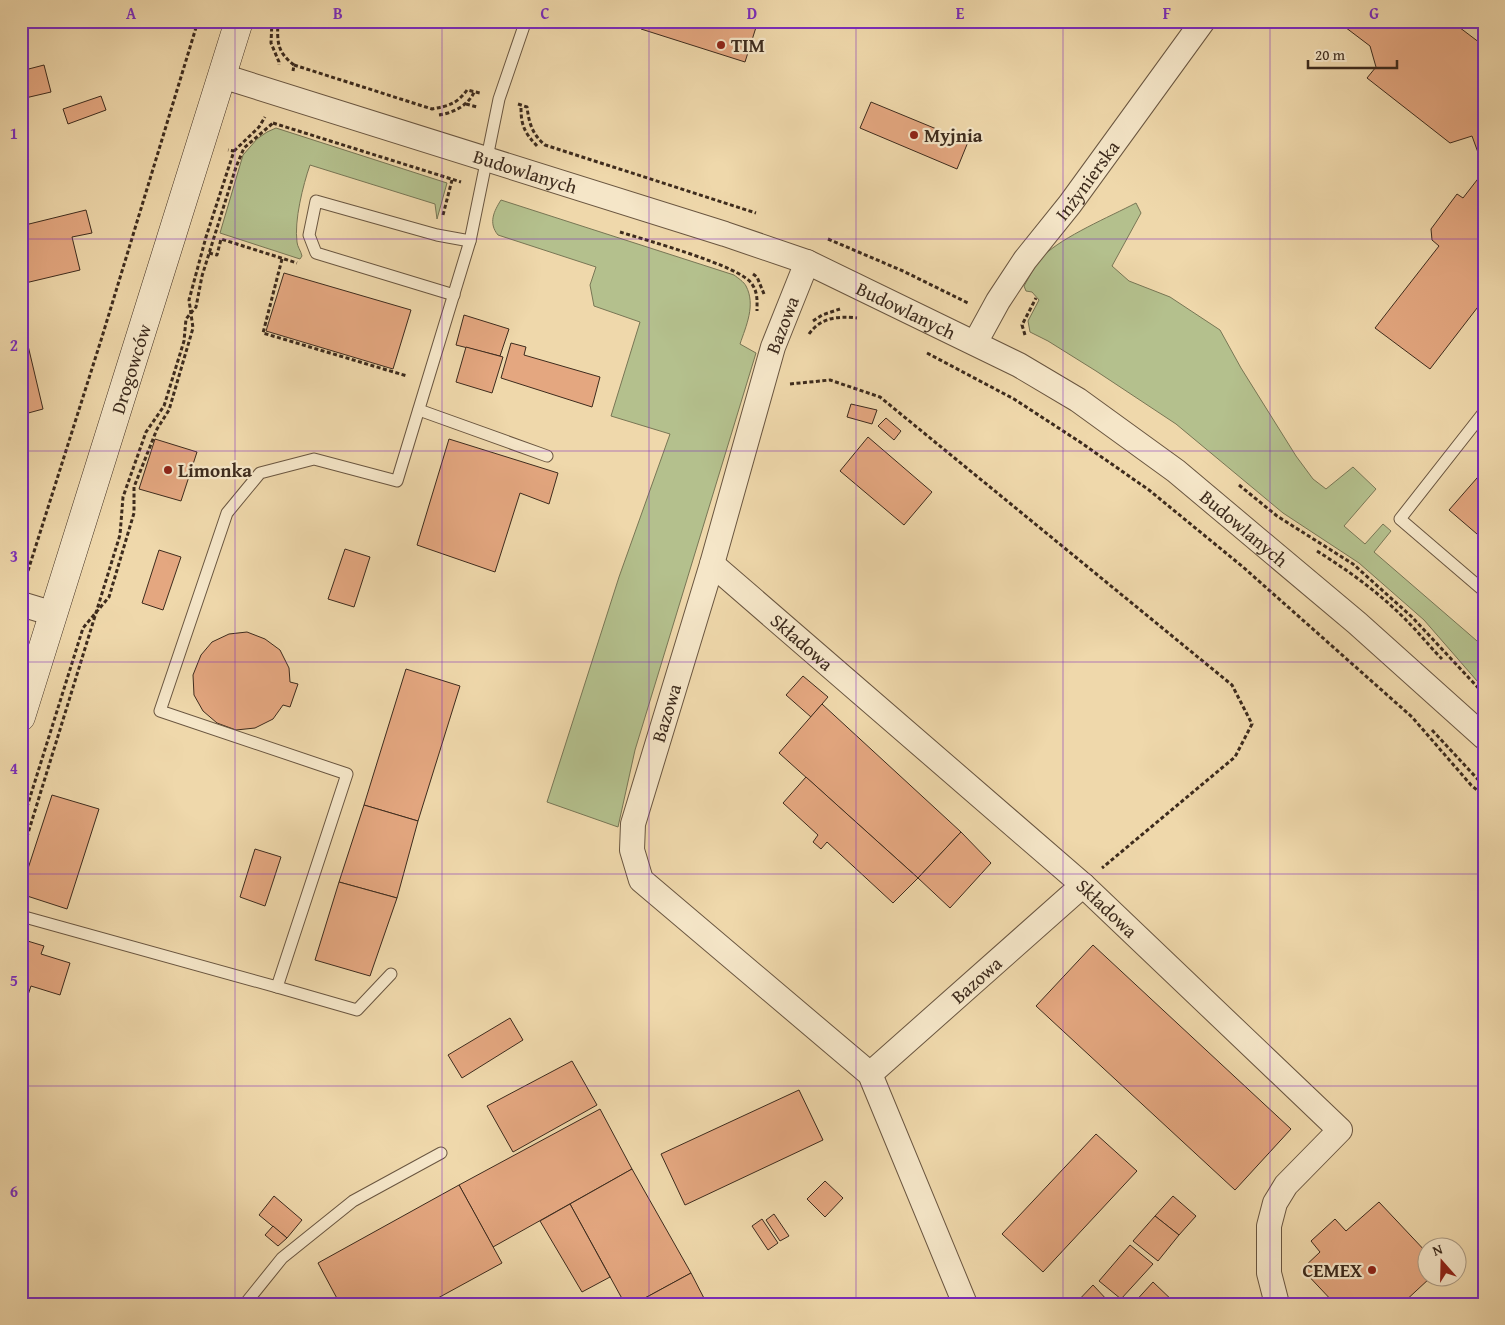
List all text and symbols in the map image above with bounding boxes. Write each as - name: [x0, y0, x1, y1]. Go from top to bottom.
- text: A: [126, 1, 137, 25]
- text: B: [333, 1, 343, 25]
- text: C: [540, 1, 550, 25]
- text: D: [747, 1, 757, 25]
- text: E: [956, 1, 965, 25]
- text: F: [1163, 1, 1171, 25]
- text: G: [1369, 1, 1379, 25]
- place label: TIM: [731, 31, 765, 59]
- scale bar: [1308, 38, 1396, 70]
- marker: TIM: [715, 39, 727, 51]
- text: 20 m: [1315, 44, 1346, 65]
- text: 1: [10, 121, 18, 145]
- place label: Myjnia: [924, 121, 983, 149]
- marker: Myjnia: [908, 129, 920, 141]
- street label: Inżynierska: [1048, 134, 1126, 226]
- street label: Budowlanych: [470, 142, 581, 201]
- street label: Budowlanych: [852, 274, 961, 346]
- street label: Bazowa: [758, 292, 806, 358]
- street label: Drogowców: [104, 320, 158, 417]
- text: 2: [10, 333, 18, 357]
- place label: Limonka: [178, 456, 252, 484]
- marker: Limonka: [162, 464, 174, 476]
- street label: Budowlanych: [1194, 483, 1294, 574]
- text: 3: [10, 544, 18, 568]
- street label: Składowa: [764, 607, 840, 677]
- street label: Bazowa: [644, 680, 688, 746]
- text: 4: [10, 756, 18, 780]
- street label: Składowa: [1070, 872, 1144, 944]
- street label: Bazowa: [945, 949, 1008, 1010]
- text: 5: [10, 968, 18, 992]
- text: 6: [10, 1179, 18, 1203]
- north arrow: [1418, 1238, 1468, 1288]
- text: N: [1430, 1239, 1446, 1261]
- place label: СEMEX: [1303, 1256, 1362, 1284]
- marker: СEMEX: [1366, 1264, 1378, 1276]

